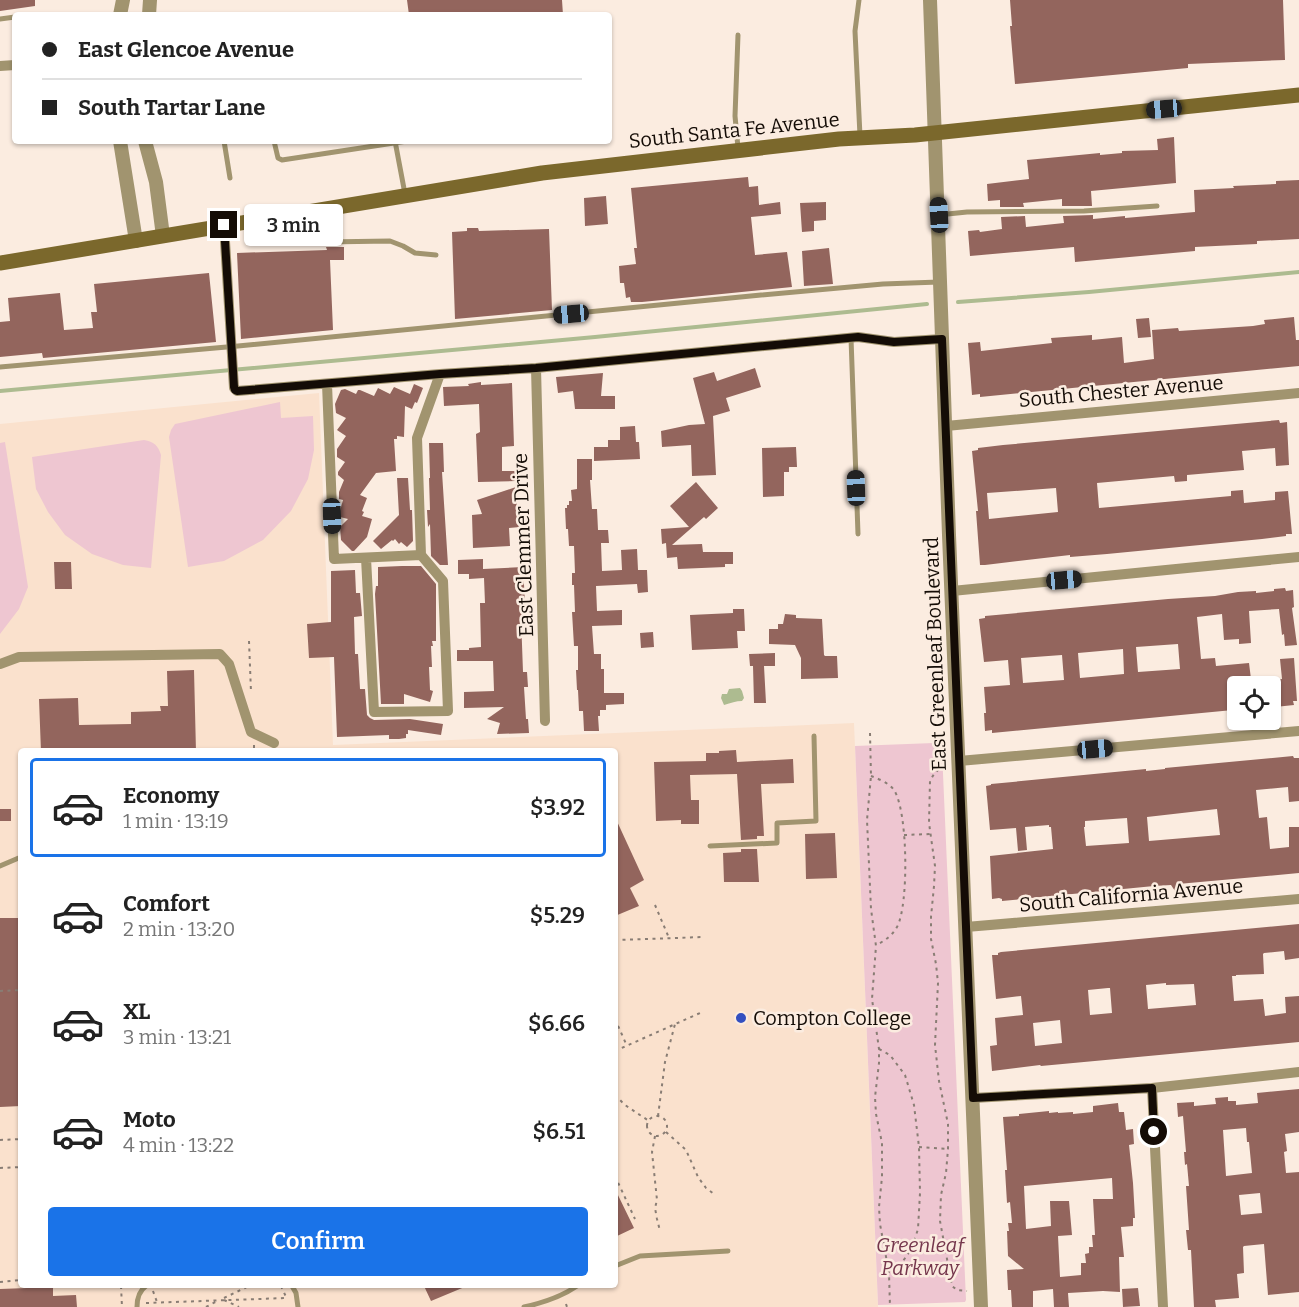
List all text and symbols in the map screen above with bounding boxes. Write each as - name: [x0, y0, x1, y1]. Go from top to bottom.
- text: East Glencoe Avenue: [78, 36, 294, 63]
- text: South Tartar Lane: [78, 94, 265, 121]
- car: [1145, 98, 1183, 120]
- street label: South Santa Fe Avenue: [627, 107, 841, 153]
- car: [929, 197, 949, 233]
- callout: 3 min: [245, 204, 344, 246]
- route end: [210, 211, 237, 238]
- text: 3 min: [267, 213, 320, 237]
- car: [552, 303, 590, 325]
- street label: South Chester Avenue: [1018, 370, 1224, 412]
- street label: East Clemmer Drive: [508, 453, 538, 637]
- car: [846, 470, 866, 506]
- car: [322, 498, 342, 534]
- street label: East Greenleaf Boulevard: [919, 536, 951, 771]
- car: [1045, 569, 1083, 591]
- map controls: [1227, 676, 1281, 730]
- button: locate: [1227, 676, 1281, 730]
- car: [1076, 738, 1114, 760]
- icon: car: [51, 781, 105, 835]
- text: Economy: [123, 782, 219, 809]
- text: $3.92: [530, 794, 585, 821]
- text: 1 min · 13:19: [123, 809, 229, 833]
- street label: South California Avenue: [1018, 873, 1244, 917]
- icon: car: [51, 889, 105, 943]
- text: Comfort: [123, 890, 210, 917]
- text: $5.29: [530, 902, 585, 929]
- text: 2 min · 13:20: [123, 917, 235, 941]
- icon: car: [51, 997, 105, 1051]
- text: XL: [123, 998, 150, 1025]
- place label: Compton College: [753, 1006, 911, 1030]
- text: $6.66: [528, 1010, 585, 1037]
- marker: Compton College: [734, 1011, 748, 1025]
- text: 3 min · 13:21: [123, 1025, 231, 1049]
- icon: car: [51, 1105, 105, 1159]
- text: Moto: [123, 1106, 176, 1133]
- text: $6.51: [533, 1118, 585, 1145]
- route start: [1140, 1118, 1167, 1145]
- text: 4 min · 13:22: [123, 1133, 234, 1157]
- button: Confirm: [48, 1207, 588, 1276]
- park label: Greenleaf Parkway: [876, 1233, 967, 1280]

